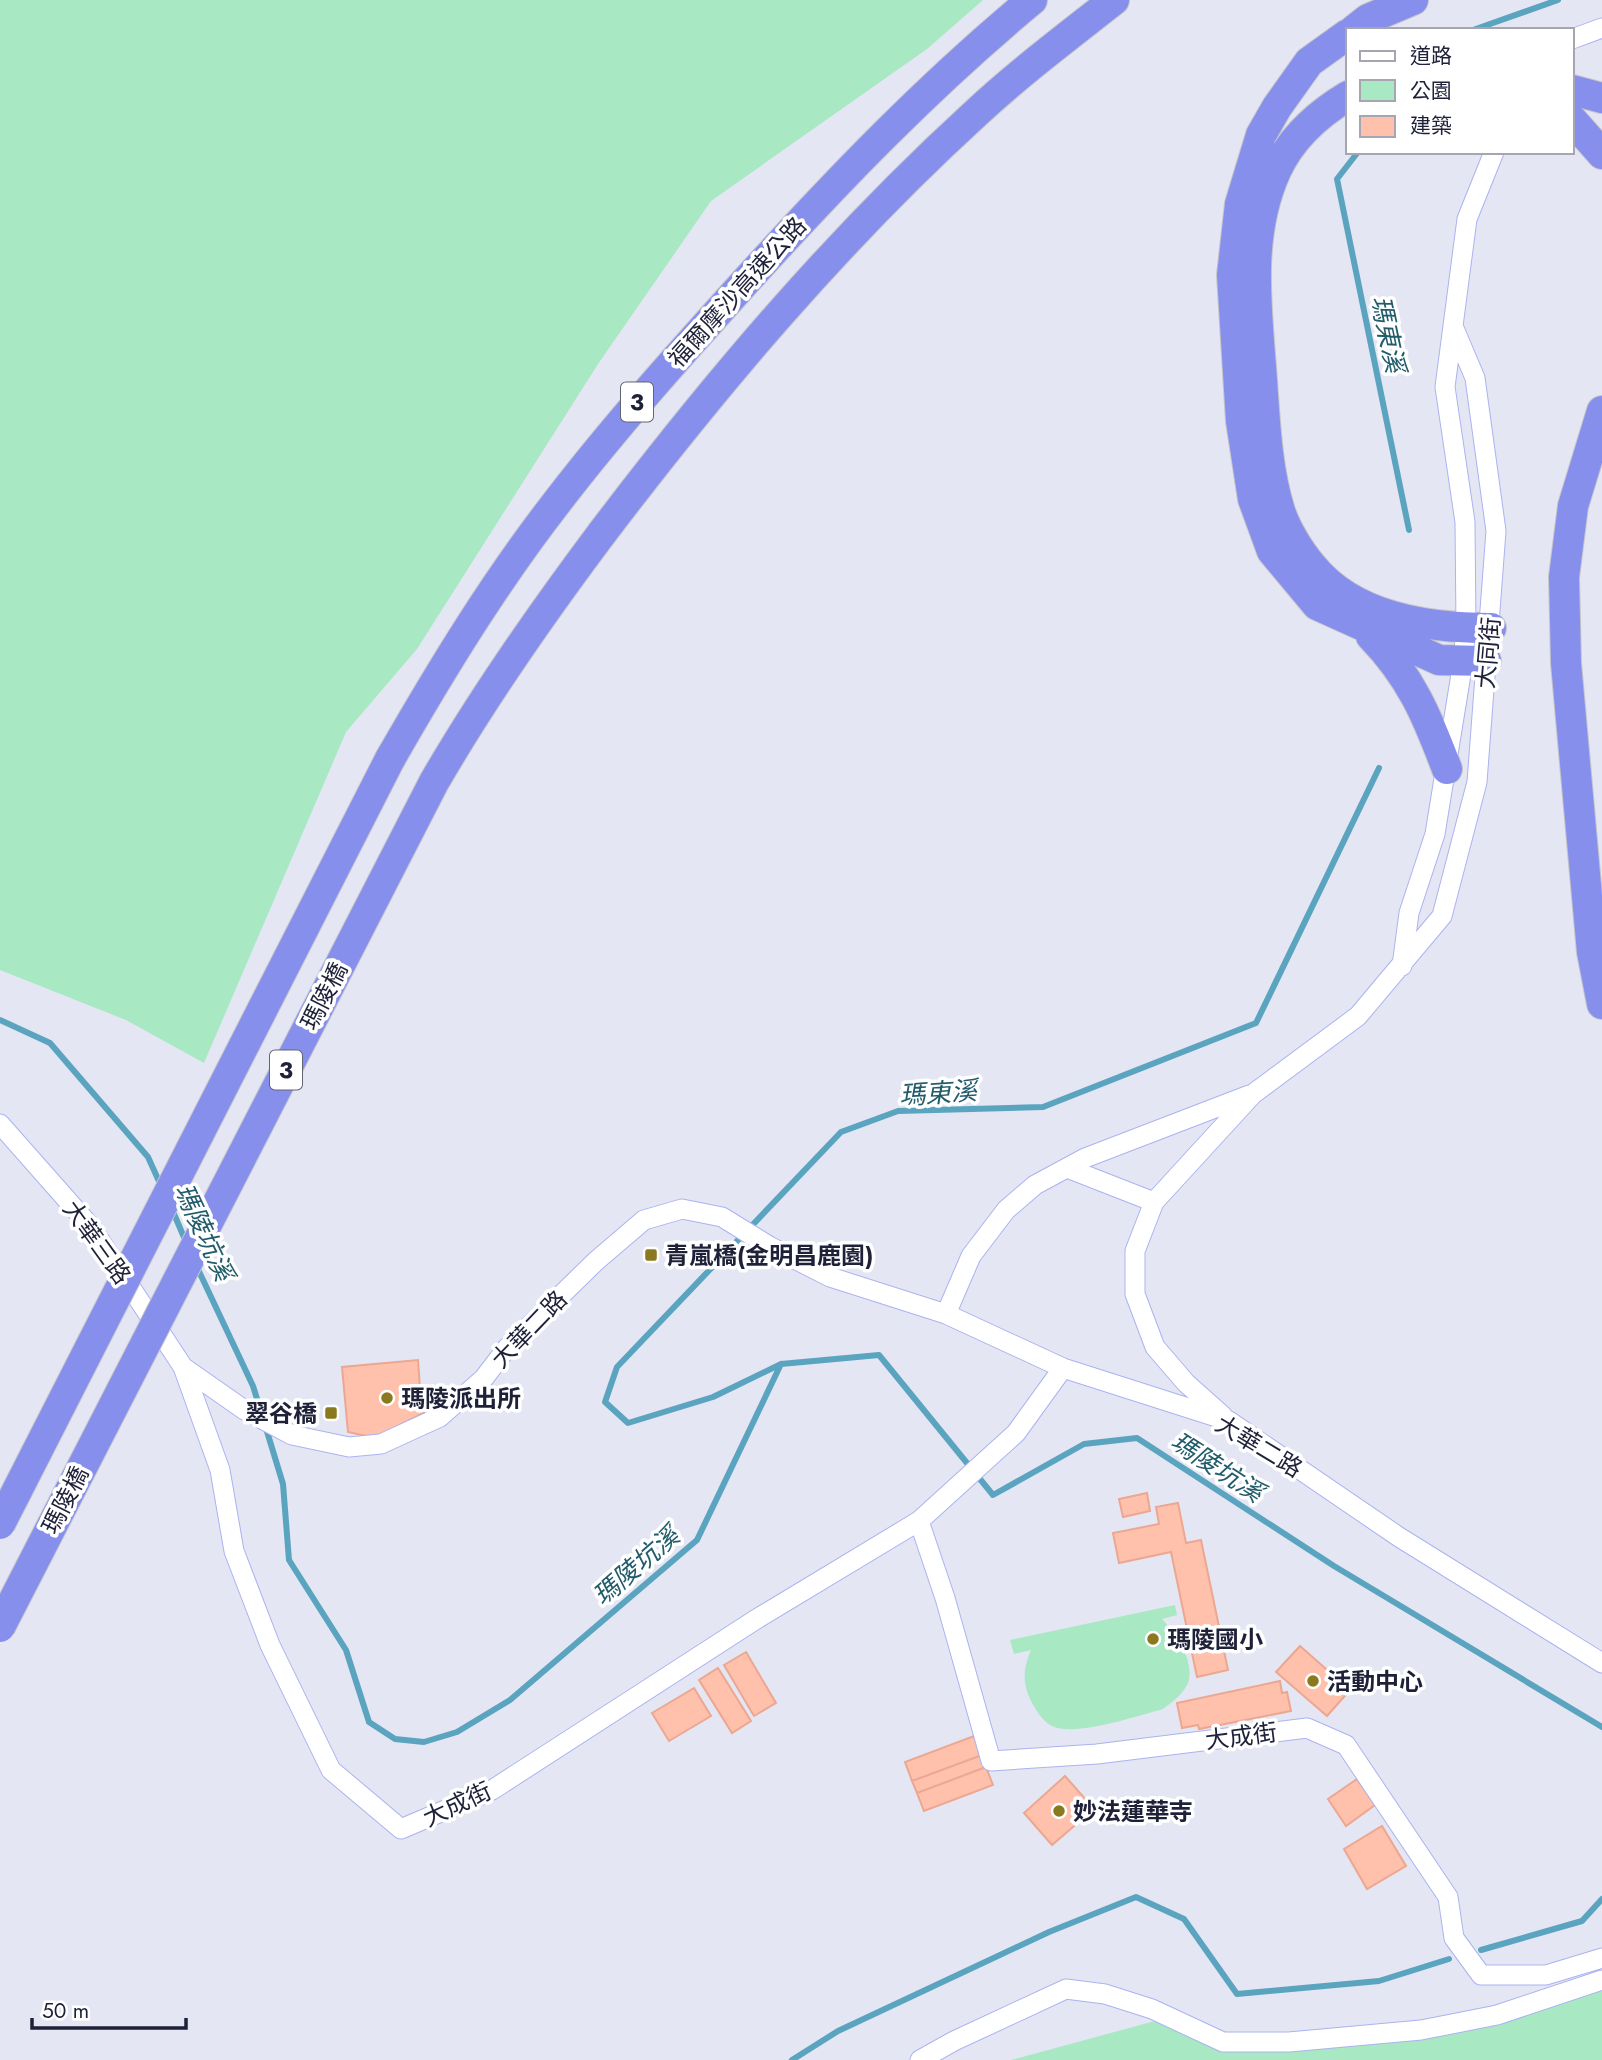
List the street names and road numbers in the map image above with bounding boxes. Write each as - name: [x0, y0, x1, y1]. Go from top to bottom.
- street label: 福爾摩沙高速公路: [660, 209, 814, 375]
- road number: 3: [621, 382, 653, 422]
- street label: 大同街: [1467, 616, 1509, 690]
- street label: 瑪陵橋: [292, 956, 356, 1036]
- road number: 3: [270, 1050, 302, 1090]
- street label: 大華三路: [55, 1193, 139, 1291]
- street label: 大華二路: [483, 1282, 575, 1376]
- street label: 大華二路: [1209, 1406, 1309, 1486]
- street label: 瑪陵橋: [33, 1460, 97, 1540]
- street label: 大成街: [1203, 1714, 1279, 1758]
- street label: 大成街: [417, 1773, 497, 1835]

